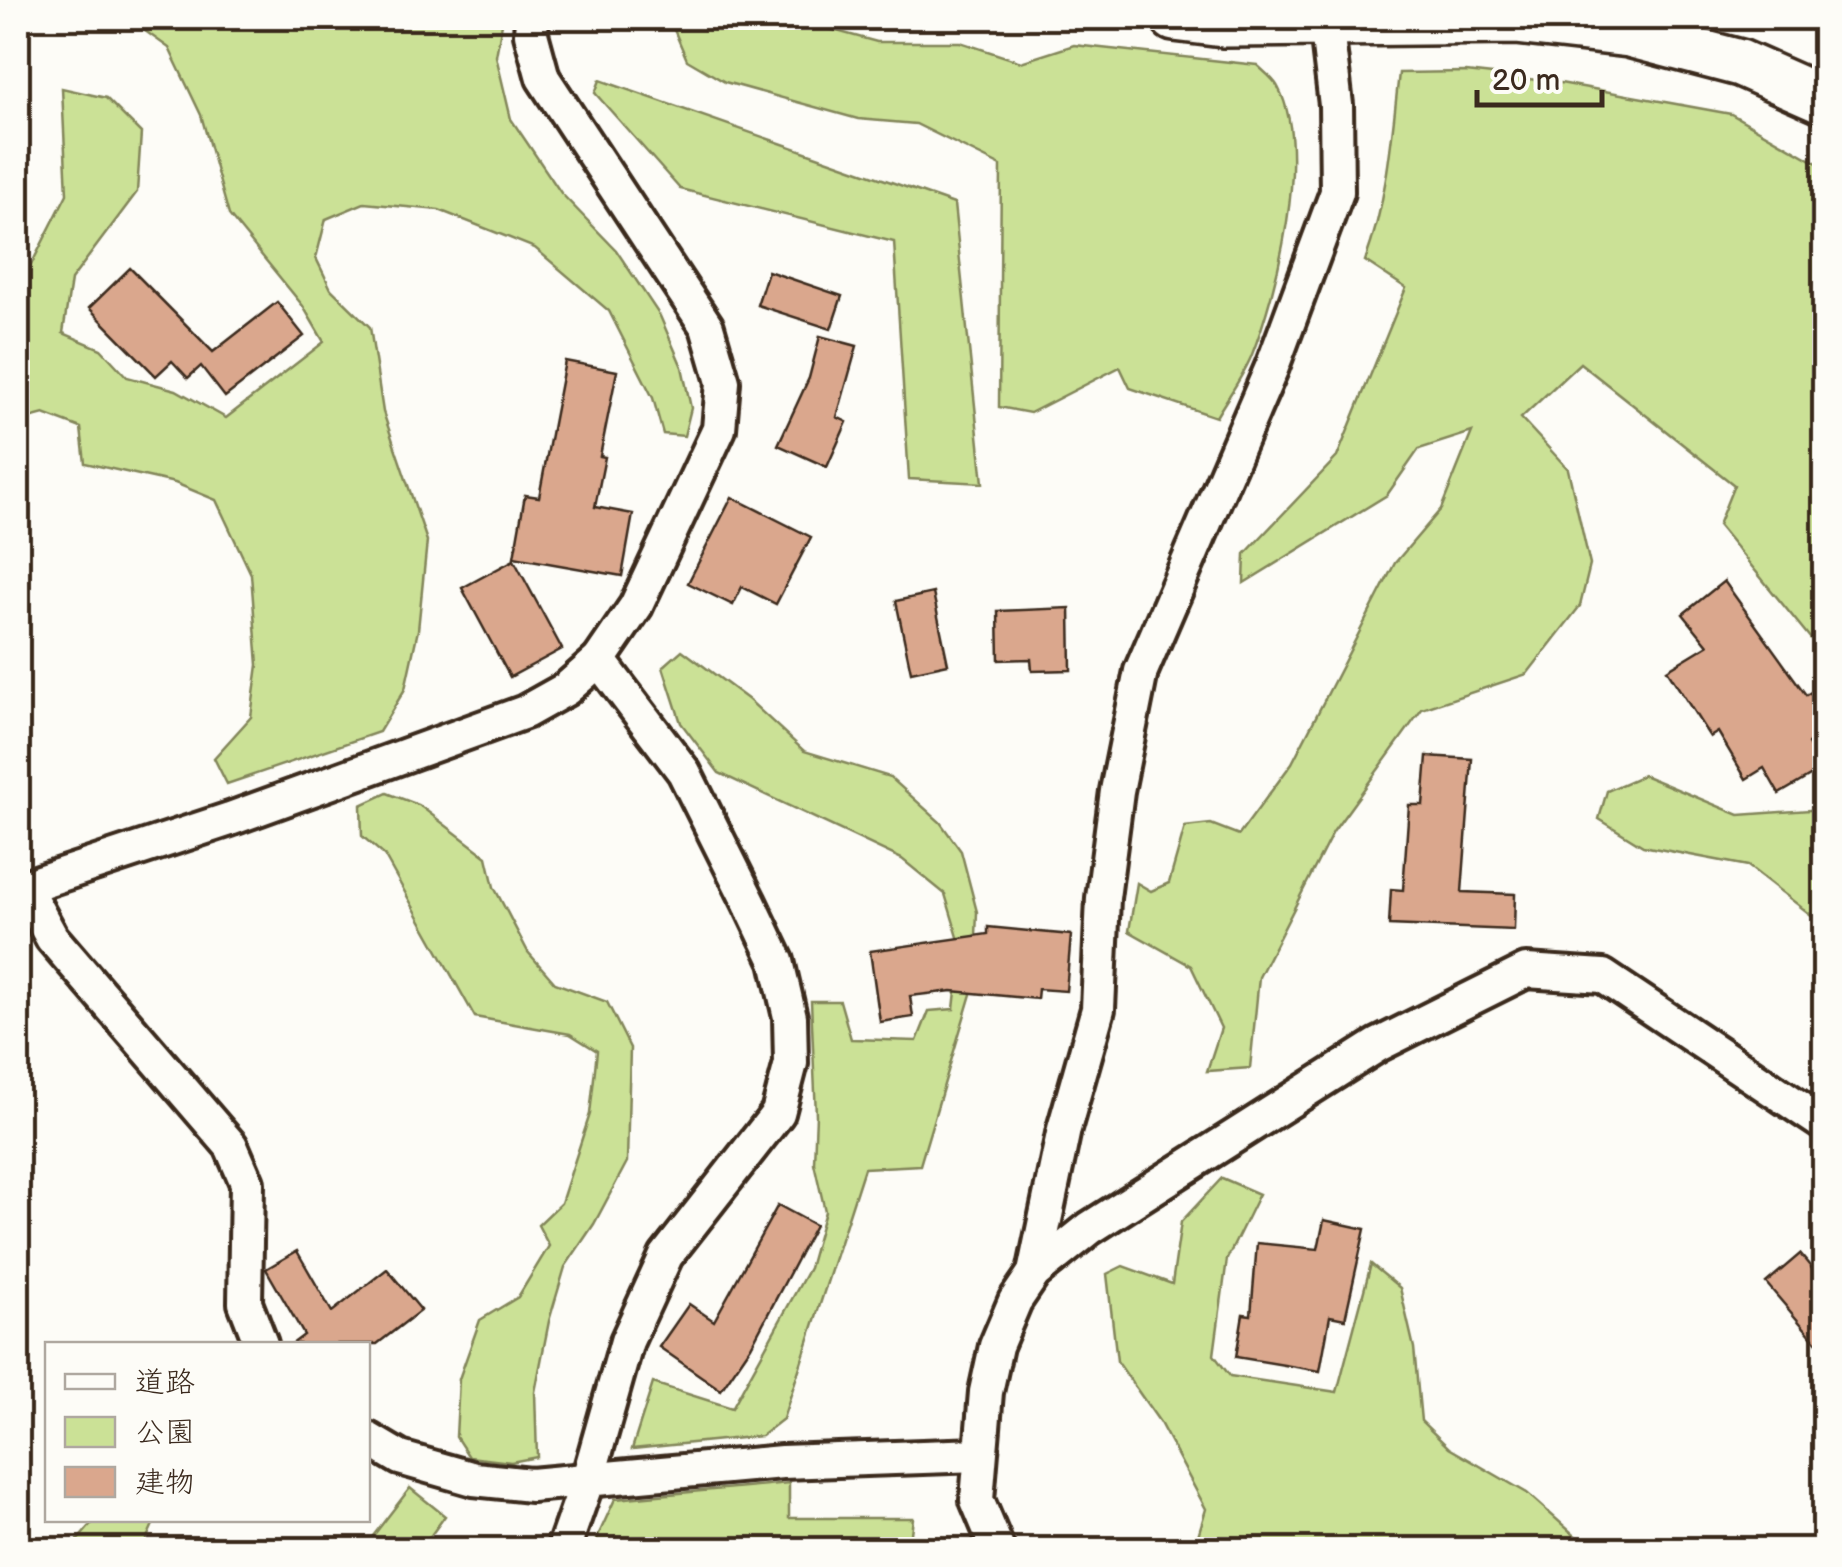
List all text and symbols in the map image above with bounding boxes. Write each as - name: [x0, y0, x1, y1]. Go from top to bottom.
- scale bar: [1477, 45, 1602, 107]
- text: 20 m: [1492, 63, 1560, 99]
- legend: [45, 1342, 370, 1522]
- text: 道路: [135, 1365, 195, 1401]
- text: 公園: [135, 1415, 195, 1451]
- text: 建物: [135, 1465, 195, 1501]

